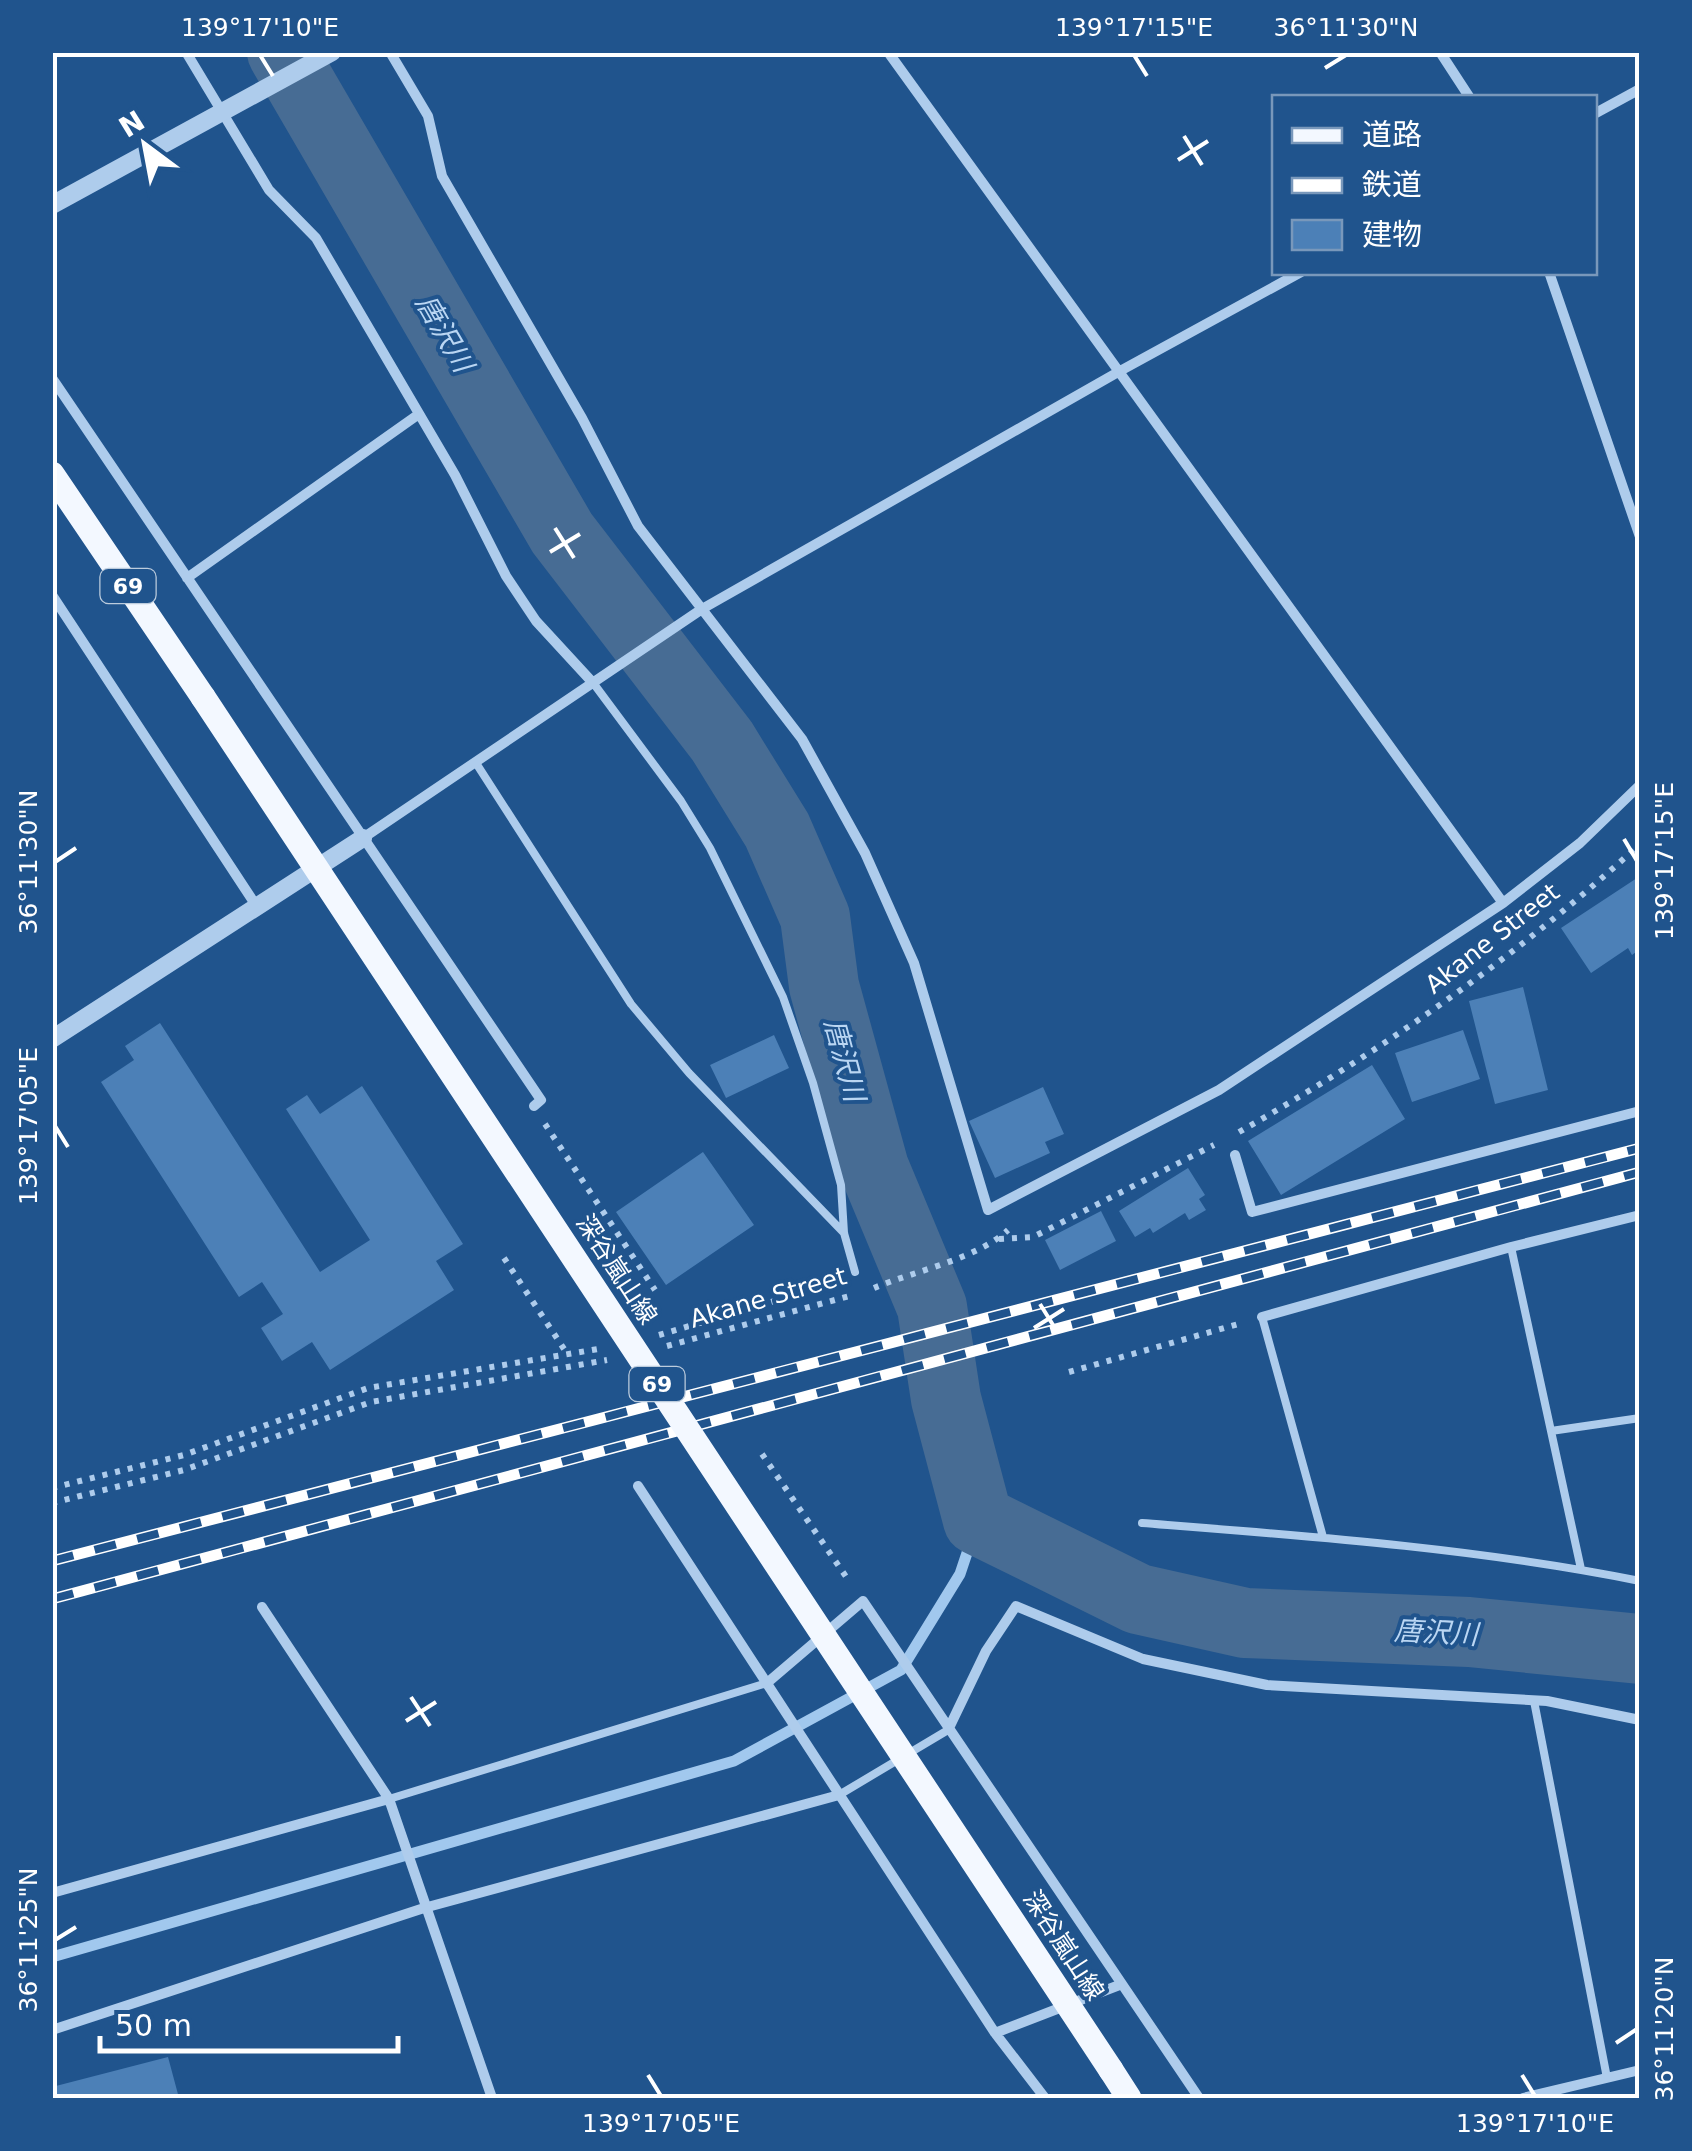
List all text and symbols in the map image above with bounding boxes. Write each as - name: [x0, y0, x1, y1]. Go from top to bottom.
- text: 139°17'10"E: [181, 13, 339, 42]
- text: 139°17'15"E: [1055, 13, 1213, 42]
- text: 36°11'30"N: [1273, 13, 1419, 42]
- north arrow: [95, 95, 195, 195]
- legend: [1272, 95, 1597, 275]
- text: N: [113, 104, 151, 144]
- text: 道路: [1362, 117, 1422, 152]
- text: 鉄道: [1362, 167, 1422, 202]
- text: 建物: [1362, 217, 1422, 252]
- water label: 唐沢川: [409, 289, 481, 380]
- road number: 69: [100, 569, 156, 603]
- text: 139°17'15"E: [1650, 782, 1679, 940]
- text: 36°11'30"N: [14, 789, 43, 935]
- street label: Akane Street: [1420, 877, 1565, 1000]
- water label: 唐沢川: [818, 1015, 872, 1108]
- text: 139°17'05"E: [14, 1047, 43, 1205]
- street label: 深谷嵐山線: [570, 1209, 663, 1330]
- street label: Akane Street: [686, 1261, 850, 1334]
- road number: 69: [630, 1367, 684, 1401]
- water label: 唐沢川: [1393, 1614, 1482, 1651]
- text: 36°11'25"N: [14, 1867, 43, 2013]
- street label: 深谷嵐山線: [1017, 1885, 1110, 2006]
- text: 36°11'20"N: [1650, 1956, 1679, 2102]
- scale bar: [100, 1991, 398, 2053]
- text: 50 m: [115, 2008, 192, 2043]
- text: 139°17'05"E: [582, 2109, 740, 2138]
- text: 139°17'10"E: [1456, 2109, 1614, 2138]

